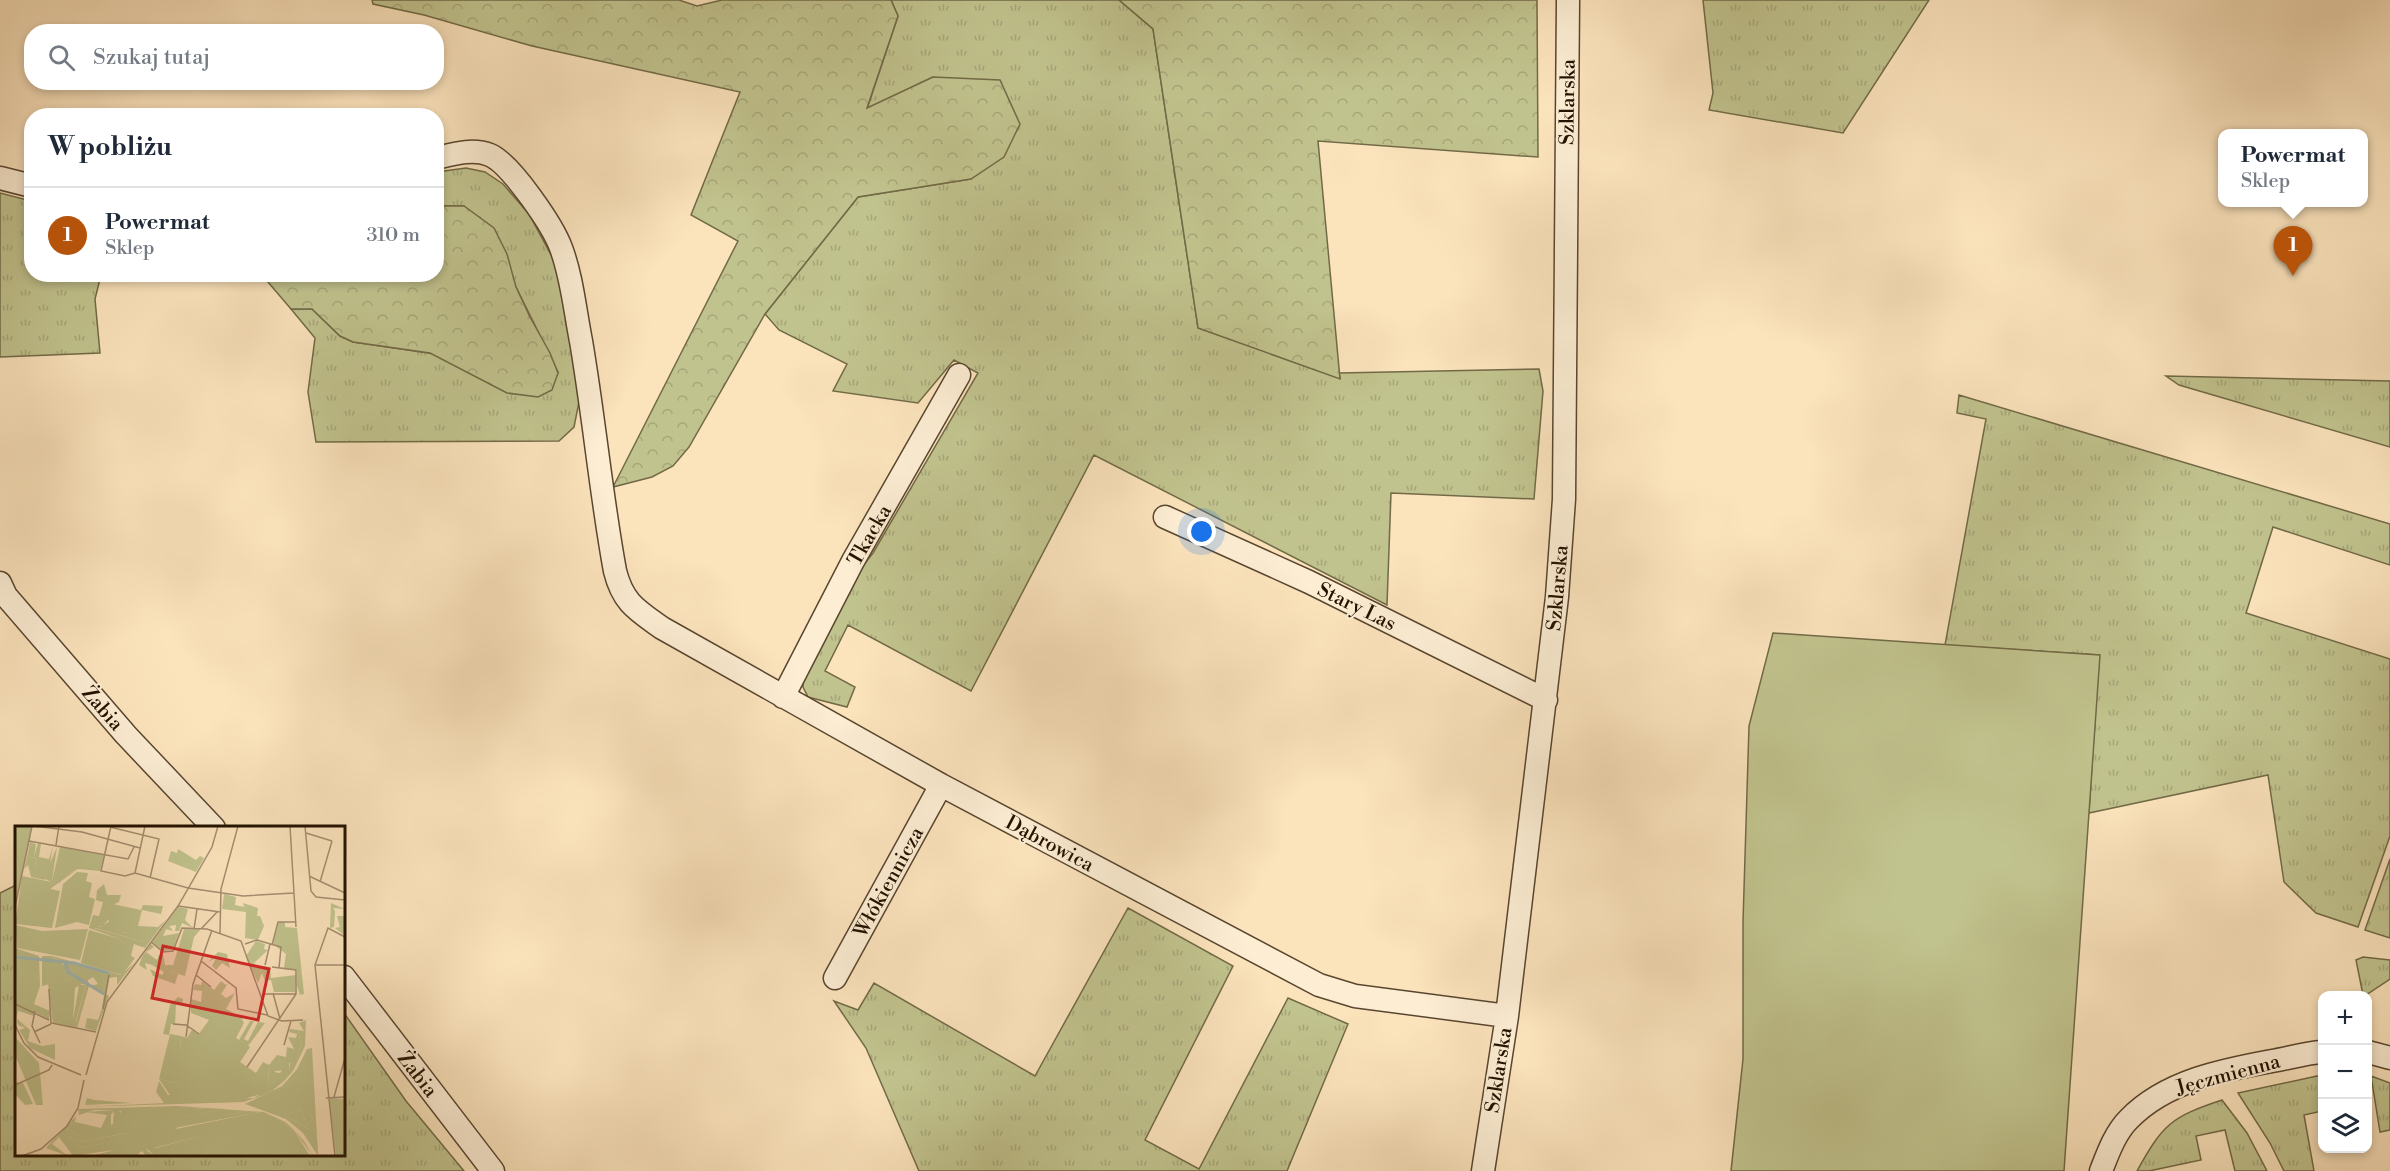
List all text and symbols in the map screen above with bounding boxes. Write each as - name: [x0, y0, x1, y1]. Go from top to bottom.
- search box: [24, 24, 444, 90]
- icon: search: [45, 41, 78, 74]
- text: Szukaj tutaj: [93, 44, 210, 71]
- street label: Szklarska: [1555, 58, 1582, 145]
- popup: [2218, 129, 2368, 207]
- text: W pobliżu: [48, 131, 172, 163]
- text: Powermat: [2241, 142, 2345, 169]
- text: Sklep: [2241, 169, 2290, 194]
- text: Powermat: [105, 209, 210, 236]
- text: 1: [63, 223, 72, 248]
- text: 310 m: [367, 223, 420, 248]
- pin: 1: [2274, 226, 2312, 276]
- text: Sklep: [105, 236, 155, 261]
- street label: Tkacka: [843, 500, 898, 571]
- your location: [1187, 517, 1216, 546]
- street label: Szklarska: [1542, 543, 1575, 632]
- street label: Stary Las: [1313, 578, 1400, 637]
- street label: Żabia: [76, 681, 129, 737]
- street label: Dąbrowica: [1001, 811, 1099, 879]
- street label: Włókiennicza: [848, 822, 930, 943]
- inset map: [15, 826, 345, 1156]
- map controls: [2318, 991, 2372, 1153]
- button: +: [2318, 991, 2372, 1045]
- street label: Szklarska: [1480, 1025, 1519, 1115]
- button: −: [2318, 1045, 2372, 1099]
- street label: Żabia: [391, 1046, 444, 1104]
- street label: Jęczmienna: [2173, 1049, 2284, 1102]
- button: layers: [2318, 1099, 2372, 1153]

